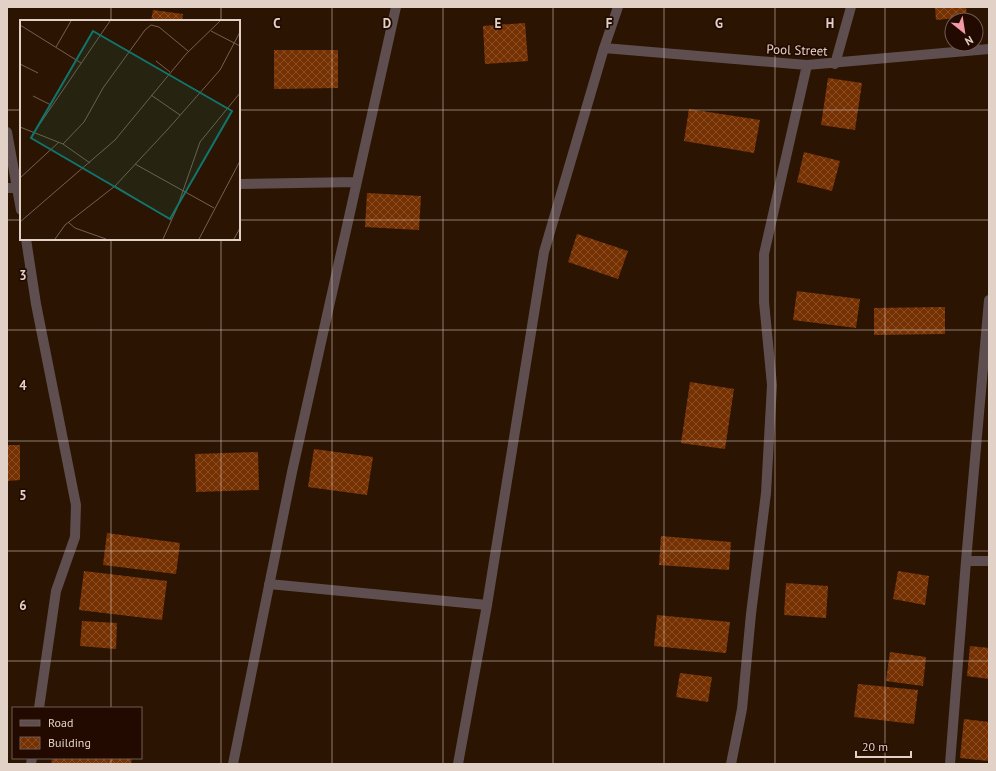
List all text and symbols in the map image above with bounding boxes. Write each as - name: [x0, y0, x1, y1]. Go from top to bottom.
- north arrow: [944, 12, 984, 52]
- text: C: [273, 15, 281, 32]
- text: D: [383, 15, 391, 32]
- text: E: [495, 15, 502, 32]
- text: F: [606, 15, 613, 32]
- text: G: [715, 15, 723, 32]
- text: H: [826, 15, 834, 32]
- inset map: [20, 20, 240, 240]
- text: N: [962, 33, 976, 49]
- street label: Pool Street: [766, 40, 828, 60]
- text: 3: [19, 267, 27, 284]
- text: 4: [19, 377, 27, 394]
- text: 5: [19, 487, 27, 504]
- text: 6: [19, 597, 27, 614]
- legend: [12, 707, 142, 759]
- text: Road: [48, 715, 73, 730]
- scale bar: [856, 733, 911, 759]
- text: Building: [48, 735, 91, 750]
- text: 20 m: [862, 739, 888, 754]

